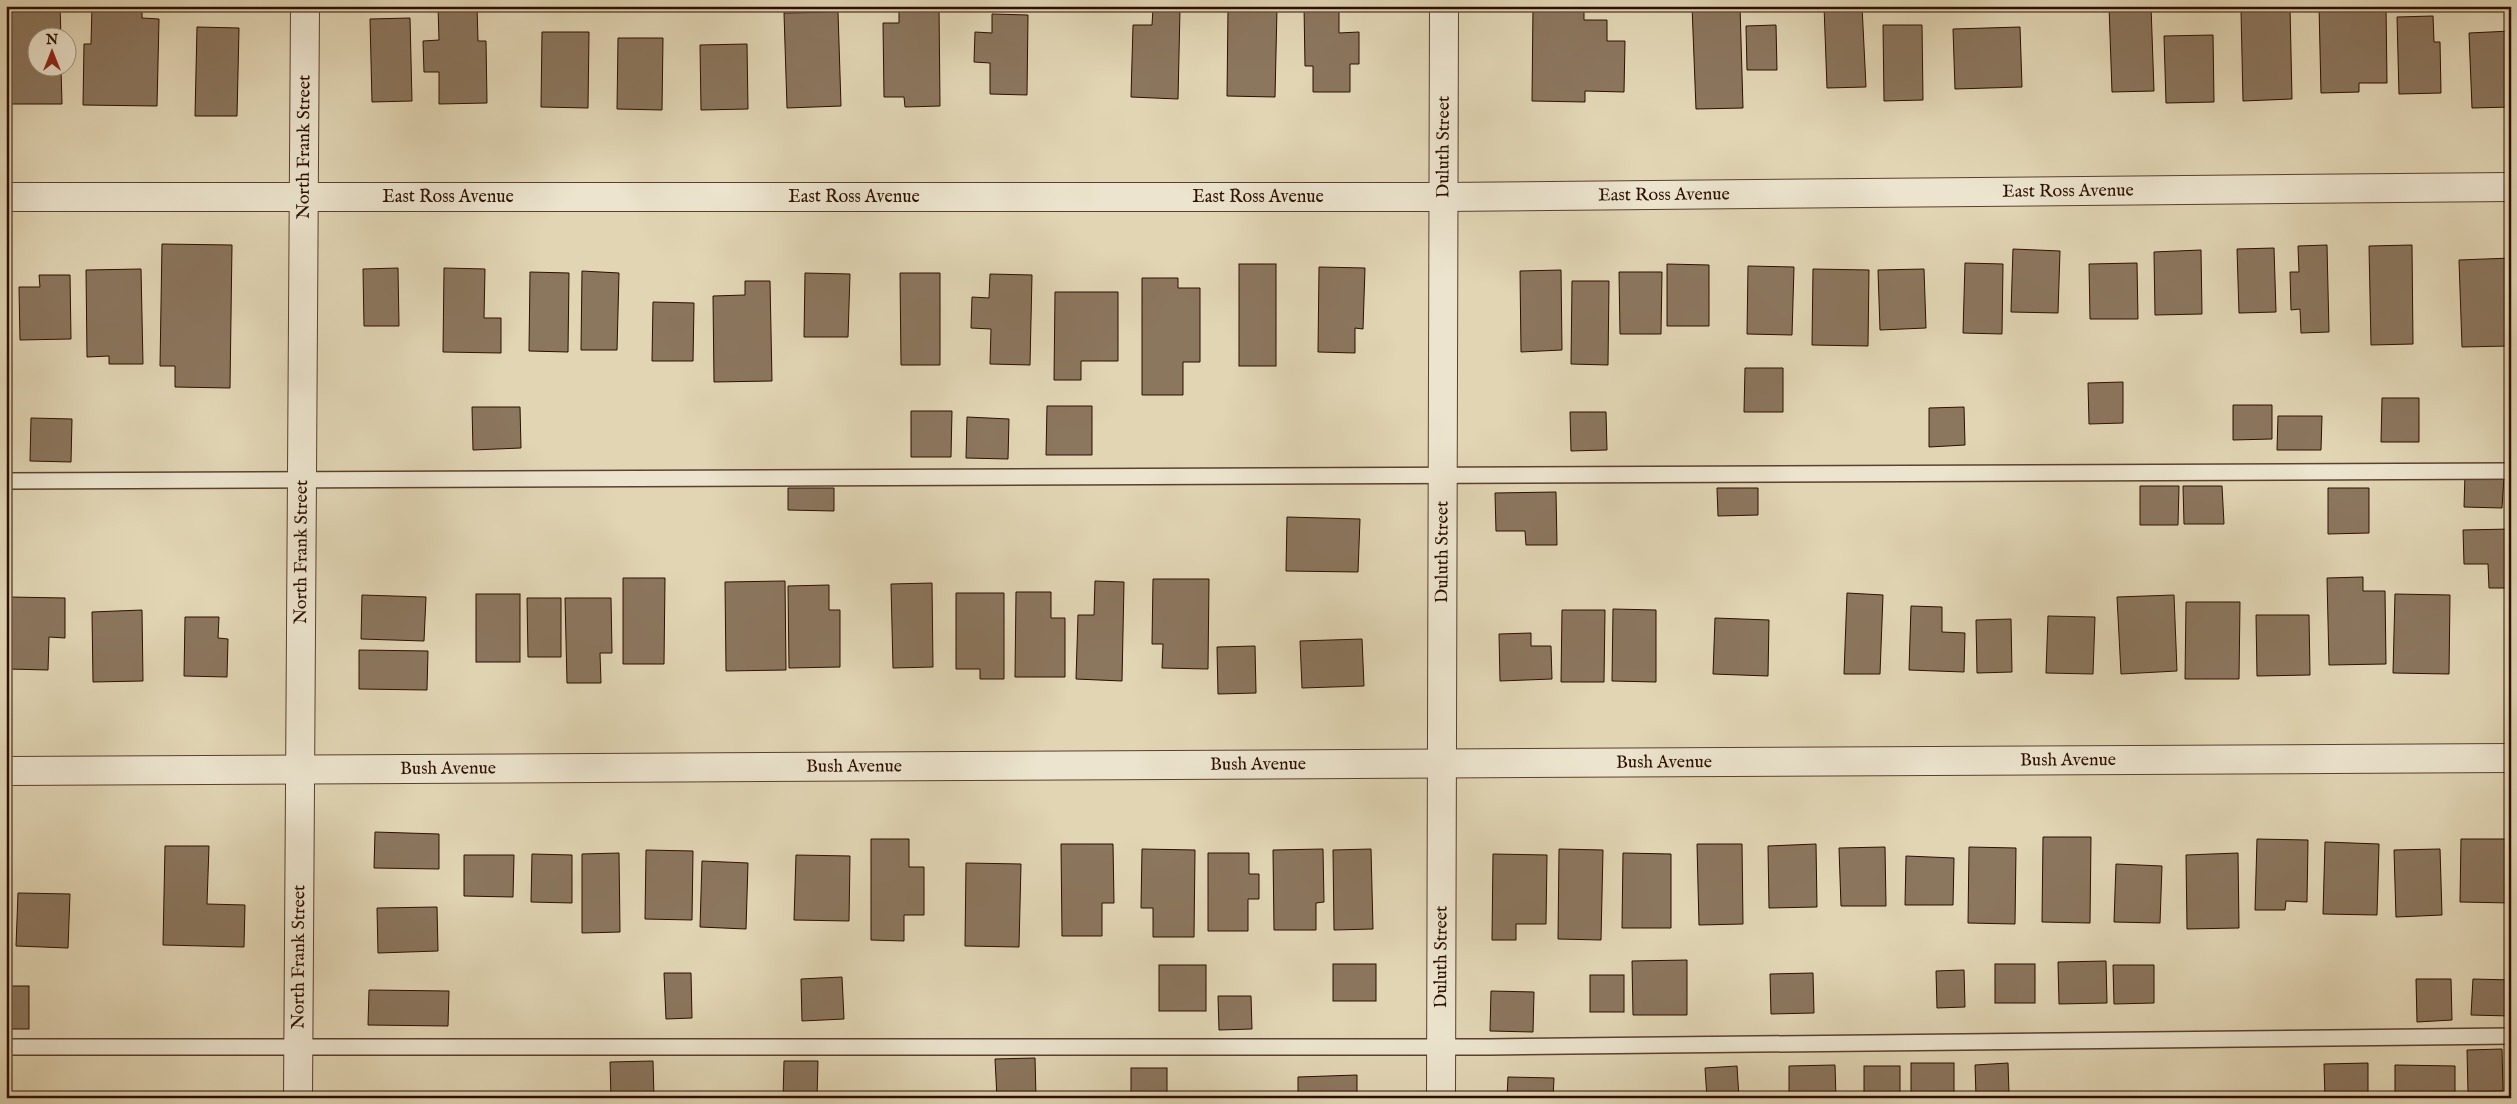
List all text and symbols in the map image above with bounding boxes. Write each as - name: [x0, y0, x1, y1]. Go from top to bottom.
- north arrow: [28, 28, 78, 78]
- text: N: [45, 31, 58, 49]
- street label: North Frank Street: [292, 75, 316, 219]
- street label: Duluth Street: [1432, 96, 1455, 198]
- street label: East Ross Avenue: [2002, 179, 2134, 203]
- street label: East Ross Avenue: [1598, 183, 1730, 207]
- street label: East Ross Avenue: [382, 186, 514, 209]
- street label: East Ross Avenue: [788, 186, 920, 209]
- street label: East Ross Avenue: [1192, 186, 1324, 209]
- street label: North Frank Street: [290, 480, 313, 624]
- street label: Duluth Street: [1431, 501, 1454, 603]
- street label: Bush Avenue: [2020, 749, 2116, 772]
- street label: Bush Avenue: [1616, 751, 1712, 774]
- street label: Bush Avenue: [1210, 753, 1306, 776]
- street label: Bush Avenue: [806, 755, 902, 778]
- street label: Bush Avenue: [400, 757, 496, 780]
- street label: North Frank Street: [287, 885, 311, 1029]
- street label: Duluth Street: [1430, 906, 1453, 1008]

